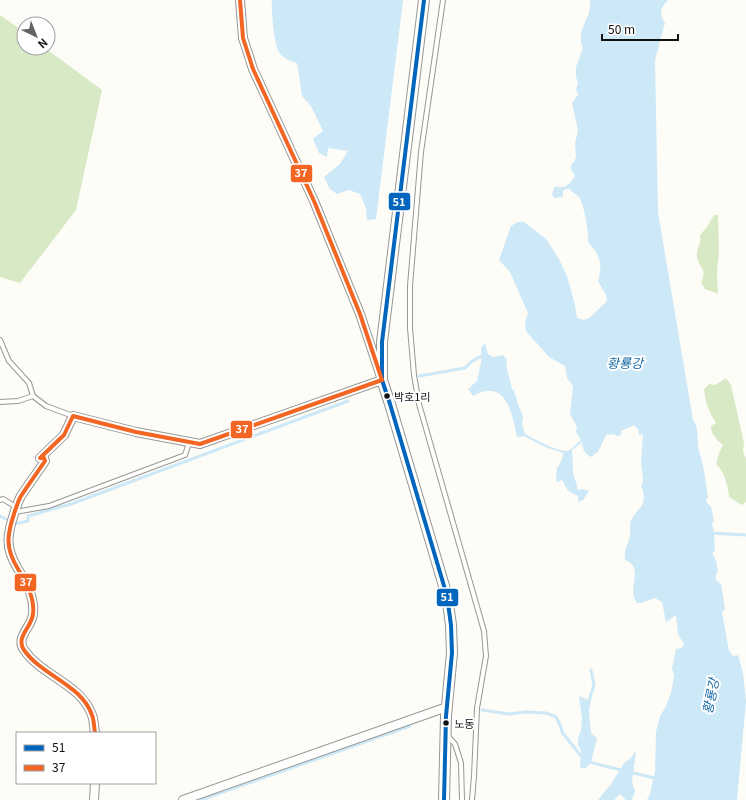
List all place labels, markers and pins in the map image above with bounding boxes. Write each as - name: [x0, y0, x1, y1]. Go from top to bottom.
- place label: 박호1리: [394, 388, 430, 404]
- marker: 박호1리: [382, 391, 392, 401]
- place label: 노동: [454, 715, 474, 731]
- marker: 노동: [441, 718, 451, 728]

